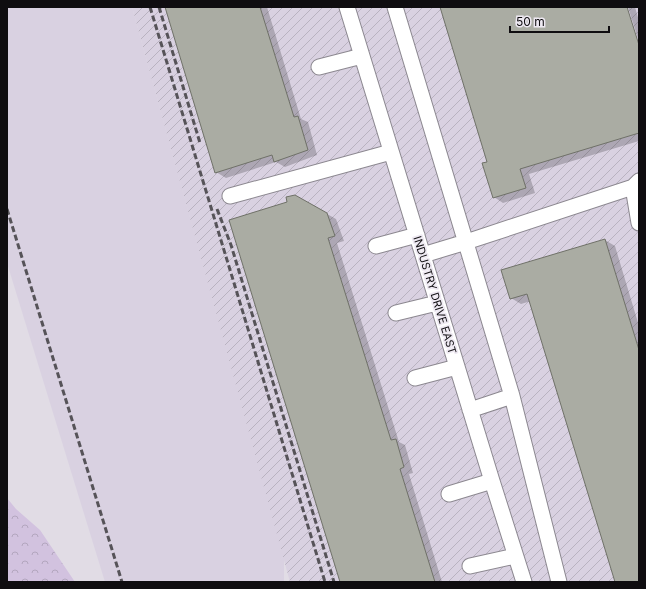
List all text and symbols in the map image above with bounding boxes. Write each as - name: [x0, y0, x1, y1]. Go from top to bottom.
- scale bar: [510, 8, 609, 34]
- text: 50 m: [516, 14, 545, 29]
- street label: INDUSTRY DRIVE EAST: [410, 234, 460, 356]

